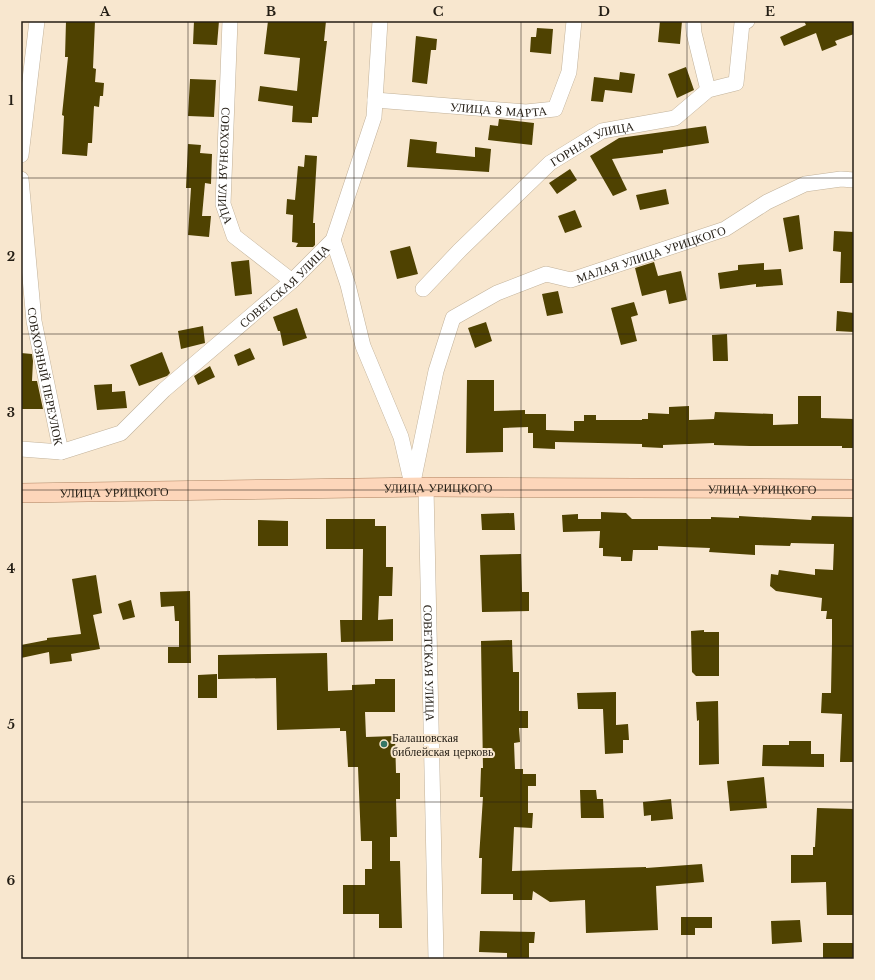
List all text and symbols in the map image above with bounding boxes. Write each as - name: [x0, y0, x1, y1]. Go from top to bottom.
- text: A: [99, 3, 111, 20]
- text: B: [266, 3, 276, 20]
- text: C: [433, 3, 444, 20]
- text: D: [598, 3, 610, 20]
- text: E: [765, 3, 775, 20]
- text: 1: [8, 92, 14, 109]
- street label: УЛИЦА 8 МАРТА: [450, 99, 548, 120]
- street label: СОВХОЗНАЯ УЛИЦА: [215, 107, 237, 226]
- street label: ГОРНАЯ УЛИЦА: [547, 118, 635, 169]
- street label: МАЛАЯ УЛИЦА УРИЦКОГО: [574, 222, 728, 285]
- street label: СОВЕТСКАЯ УЛИЦА: [236, 240, 333, 330]
- text: 2: [7, 248, 15, 265]
- street label: СОВХОЗНЫЙ ПЕРЕУЛОК: [25, 307, 67, 448]
- text: 3: [7, 404, 15, 421]
- street label: УЛИЦА УРИЦКОГО: [383, 479, 493, 495]
- street label: УЛИЦА УРИЦКОГО: [707, 481, 817, 496]
- street label: УЛИЦА УРИЦКОГО: [59, 483, 169, 500]
- text: 4: [7, 560, 16, 577]
- street label: СОВЕТСКАЯ УЛИЦА: [421, 604, 438, 722]
- text: 5: [7, 716, 15, 733]
- place label: Балашовская библейская церковь: [392, 730, 494, 759]
- marker: Балашовская библейская церковь: [379, 739, 389, 749]
- text: 6: [7, 872, 16, 889]

